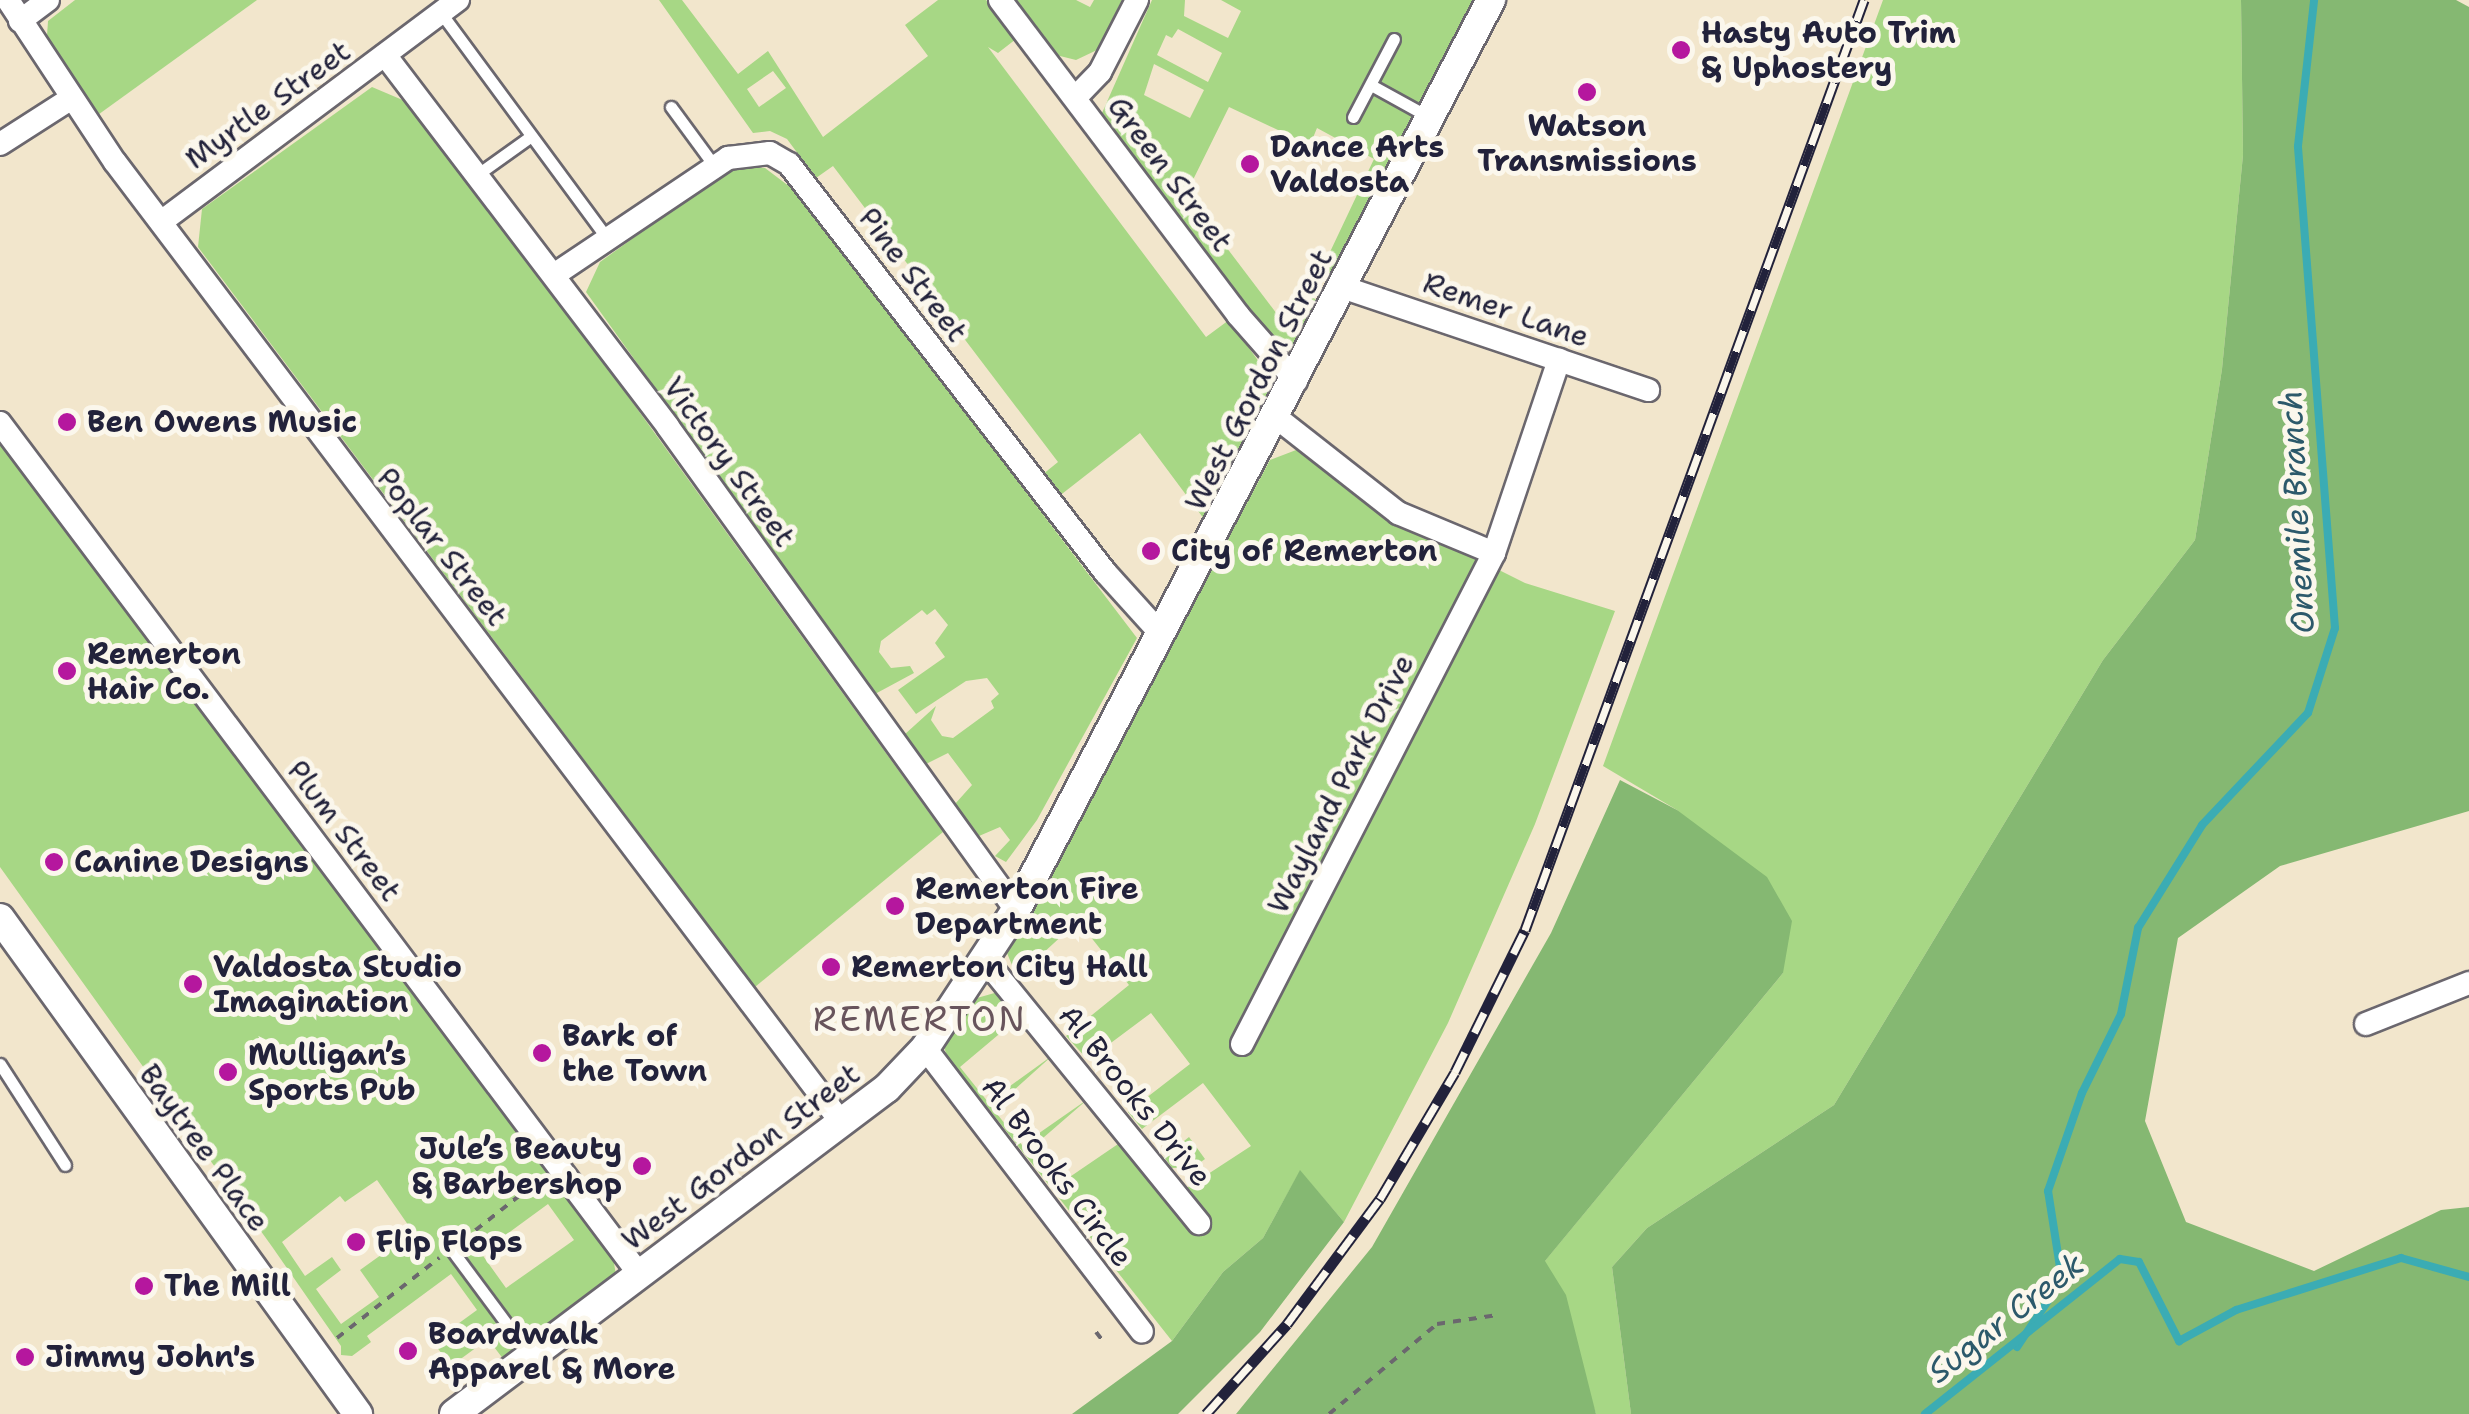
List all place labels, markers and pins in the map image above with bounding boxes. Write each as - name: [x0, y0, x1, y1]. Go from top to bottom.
- place label: Hasty Auto Trim & Uphostery: [1701, 15, 1956, 86]
- marker: Hasty Auto Trim & Uphostery: [1670, 39, 1692, 61]
- marker: Watson Transmissions: [1576, 81, 1598, 103]
- place label: Watson Transmissions: [1477, 108, 1697, 178]
- place label: Dance Arts Valdosta: [1270, 129, 1444, 200]
- marker: Dance Arts Valdosta: [1239, 153, 1261, 175]
- place label: Ben Owens Music: [87, 404, 357, 440]
- marker: Ben Owens Music: [56, 411, 78, 433]
- place label: City of Remerton: [1171, 533, 1437, 569]
- marker: City of Remerton: [1140, 540, 1162, 562]
- place label: Remerton Hair Co.: [87, 636, 241, 706]
- marker: Remerton Hair Co.: [56, 660, 78, 682]
- place label: Canine Designs: [74, 844, 309, 880]
- marker: Canine Designs: [43, 851, 65, 873]
- place label: Remerton Fire Department: [915, 871, 1139, 942]
- marker: Remerton Fire Department: [884, 895, 906, 917]
- place label: Valdosta Studio Imagination: [213, 949, 462, 1020]
- place label: Remerton City Hall: [851, 949, 1148, 985]
- marker: Remerton City Hall: [820, 956, 842, 978]
- marker: Valdosta Studio Imagination: [182, 973, 204, 995]
- place label: Bark of the Town: [562, 1018, 707, 1088]
- place label: Mulligan’s Sports Pub: [248, 1037, 416, 1108]
- marker: Bark of the Town: [531, 1042, 553, 1064]
- marker: Mulligan’s Sports Pub: [217, 1061, 239, 1083]
- place label: Jule’s Beauty & Barbershop: [412, 1131, 622, 1202]
- marker: Jule’s Beauty & Barbershop: [631, 1155, 653, 1177]
- place label: Flip Flops: [376, 1224, 523, 1260]
- marker: Flip Flops: [345, 1231, 367, 1253]
- place label: The Mill: [164, 1268, 291, 1304]
- marker: The Mill: [133, 1275, 155, 1297]
- place label: Boardwalk Apparel & More: [428, 1316, 676, 1386]
- place label: Jimmy John's: [45, 1339, 255, 1375]
- marker: Boardwalk Apparel & More: [397, 1340, 419, 1362]
- marker: Jimmy John's: [14, 1346, 36, 1368]

